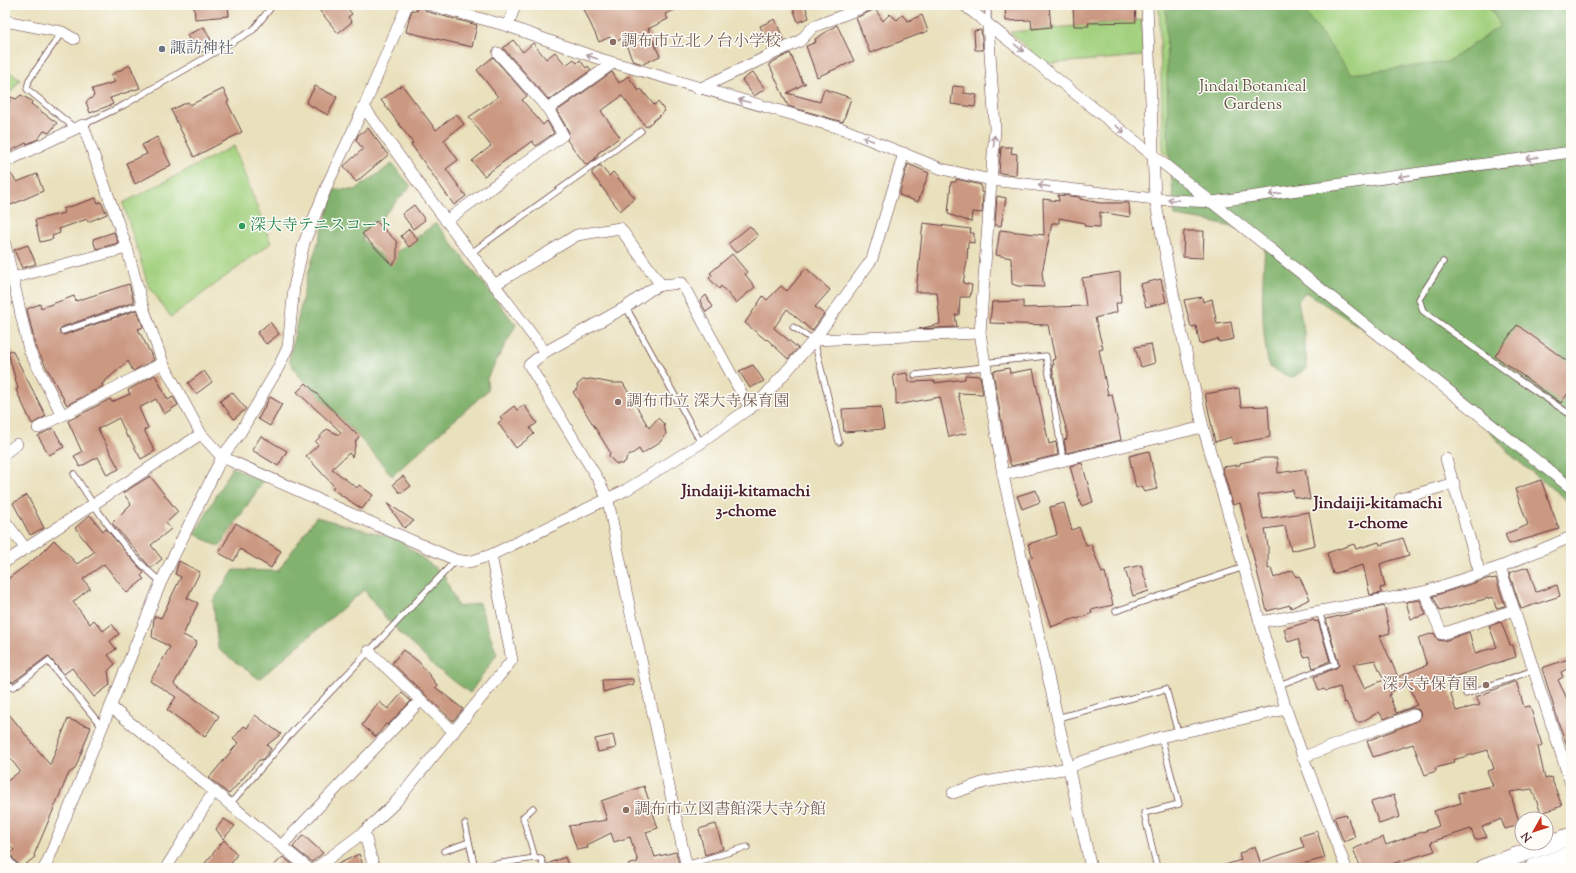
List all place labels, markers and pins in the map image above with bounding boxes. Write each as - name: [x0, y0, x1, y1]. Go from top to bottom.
- place label: 調布市立北ノ台小学校: [621, 31, 781, 54]
- marker: 調布市立北ノ台小学校: [608, 37, 618, 47]
- place label: 諏訪神社: [170, 38, 234, 61]
- marker: 諏訪神社: [157, 44, 167, 54]
- place label: 深大寺テニスコート: [250, 215, 393, 238]
- marker: 深大寺テニスコート: [237, 221, 247, 231]
- place label: 調布市立 深大寺保育園: [626, 391, 789, 414]
- marker: 調布市立 深大寺保育園: [613, 397, 623, 407]
- place label: 深大寺保育園: [1382, 674, 1478, 697]
- marker: 深大寺保育園: [1481, 680, 1491, 690]
- place label: 調布市立図書館深大寺分館: [634, 799, 826, 822]
- marker: 調布市立図書館深大寺分館: [621, 805, 631, 815]

